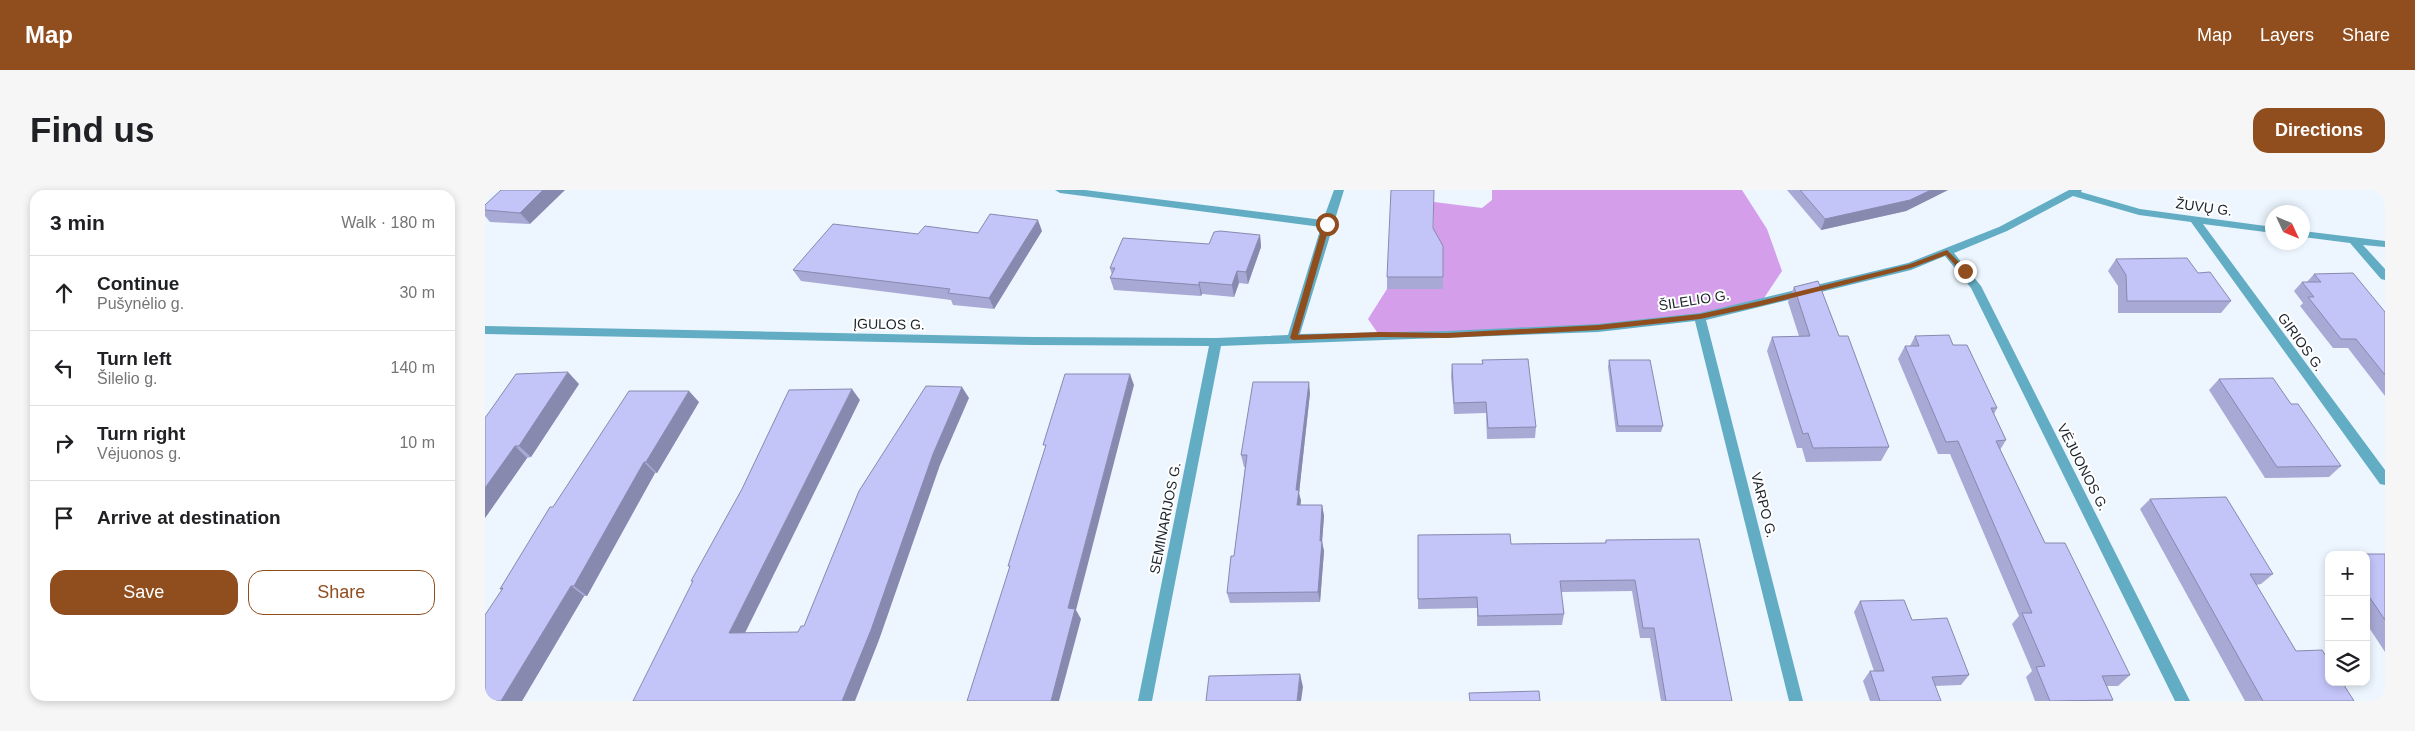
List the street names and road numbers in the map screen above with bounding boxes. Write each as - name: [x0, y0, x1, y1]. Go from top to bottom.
- street label: ŽUVŲ G.: [2175, 195, 2233, 219]
- street label: ŠILELIO G.: [1657, 286, 1731, 314]
- street label: GIRIOS G.: [2275, 310, 2327, 374]
- street label: ĮGULOS G.: [853, 315, 925, 333]
- street label: VĖJUONOS G.: [2054, 420, 2113, 513]
- street label: SEMINARIJOS G.: [1146, 461, 1184, 575]
- street label: VARPO G.: [1748, 471, 1780, 539]

